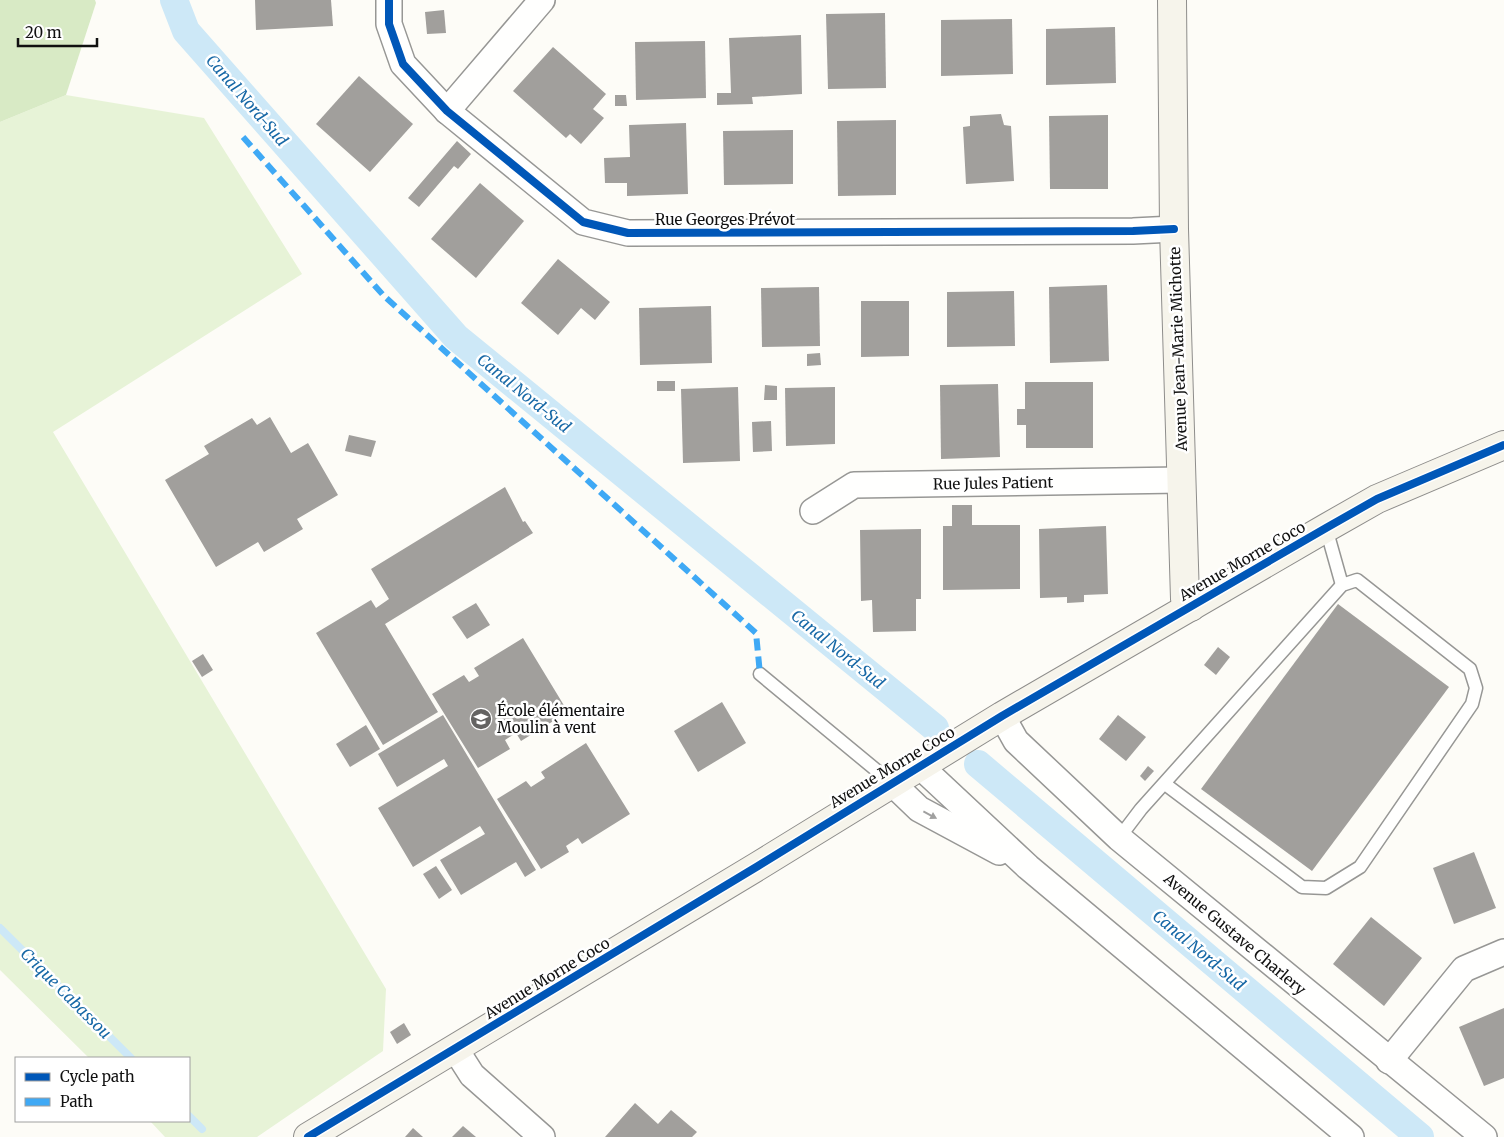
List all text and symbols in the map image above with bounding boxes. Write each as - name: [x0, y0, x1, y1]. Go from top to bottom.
- scale bar: [18, 15, 96, 47]
- text: 20 m: [25, 23, 62, 42]
- water label: Canal Nord-Sud: [202, 50, 293, 150]
- street label: Rue Georges Prévot: [655, 210, 795, 229]
- street label: Avenue Jean-Marie Michotte: [1165, 246, 1191, 452]
- water label: Canal Nord-Sud: [473, 349, 575, 437]
- street label: Rue Jules Patient: [933, 472, 1053, 494]
- street label: Avenue Morne Coco: [1175, 517, 1309, 605]
- water label: Canal Nord-Sud: [787, 605, 889, 693]
- place label: École élémentaire Moulin à vent: [497, 700, 625, 737]
- school or university icon: École élémentaire Moulin à vent: [469, 707, 493, 731]
- street label: Avenue Morne Coco: [825, 722, 958, 812]
- one-way arrow: [923, 811, 937, 819]
- street label: Avenue Gustave Charlery: [1159, 868, 1310, 999]
- water label: Canal Nord-Sud: [1149, 906, 1250, 995]
- street label: Avenue Morne Coco: [480, 933, 613, 1023]
- water label: Crique Cabassou: [16, 943, 116, 1043]
- legend: [15, 1057, 190, 1122]
- text: Cycle path: [60, 1067, 135, 1086]
- text: Path: [60, 1092, 93, 1111]

